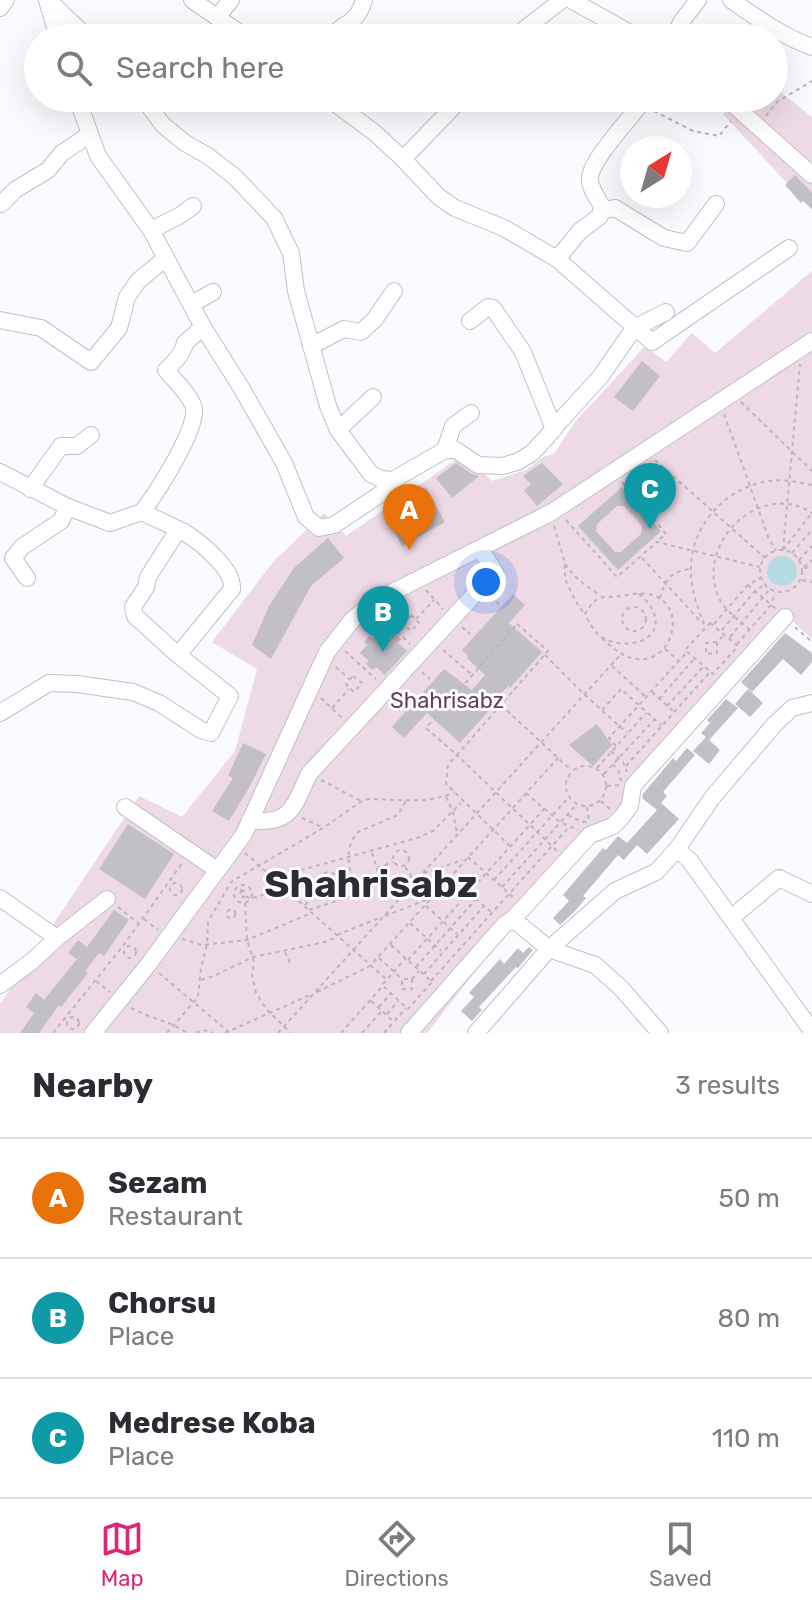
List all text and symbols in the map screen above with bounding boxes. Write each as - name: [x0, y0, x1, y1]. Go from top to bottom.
- search box: [24, 24, 788, 112]
- icon: search: [52, 46, 96, 90]
- text: Search here: [116, 50, 284, 86]
- north arrow: [620, 136, 692, 208]
- pin: C: [624, 463, 676, 529]
- pin: A: [383, 484, 435, 550]
- your location: [466, 562, 506, 602]
- pin: B: [357, 586, 409, 652]
- park label: Shahrisabz: [390, 687, 504, 714]
- district label: Shahrisabz: [264, 861, 478, 907]
- text: Nearby: [32, 1065, 153, 1106]
- text: 3 results: [675, 1070, 780, 1101]
- text: Sezam: [108, 1165, 207, 1201]
- text: A: [49, 1183, 67, 1214]
- text: 50 m: [719, 1183, 780, 1214]
- text: Restaurant: [108, 1201, 243, 1232]
- text: Chorsu: [108, 1285, 216, 1321]
- text: B: [49, 1303, 67, 1334]
- text: 80 m: [717, 1303, 780, 1334]
- text: Place: [108, 1321, 174, 1352]
- text: Medrese Koba: [108, 1405, 316, 1441]
- text: C: [49, 1423, 67, 1454]
- text: 110 m: [712, 1423, 780, 1454]
- text: Place: [108, 1441, 174, 1472]
- tab: Map: [100, 1517, 144, 1592]
- tab: Directions: [344, 1517, 449, 1592]
- tab: Saved: [649, 1517, 712, 1592]

